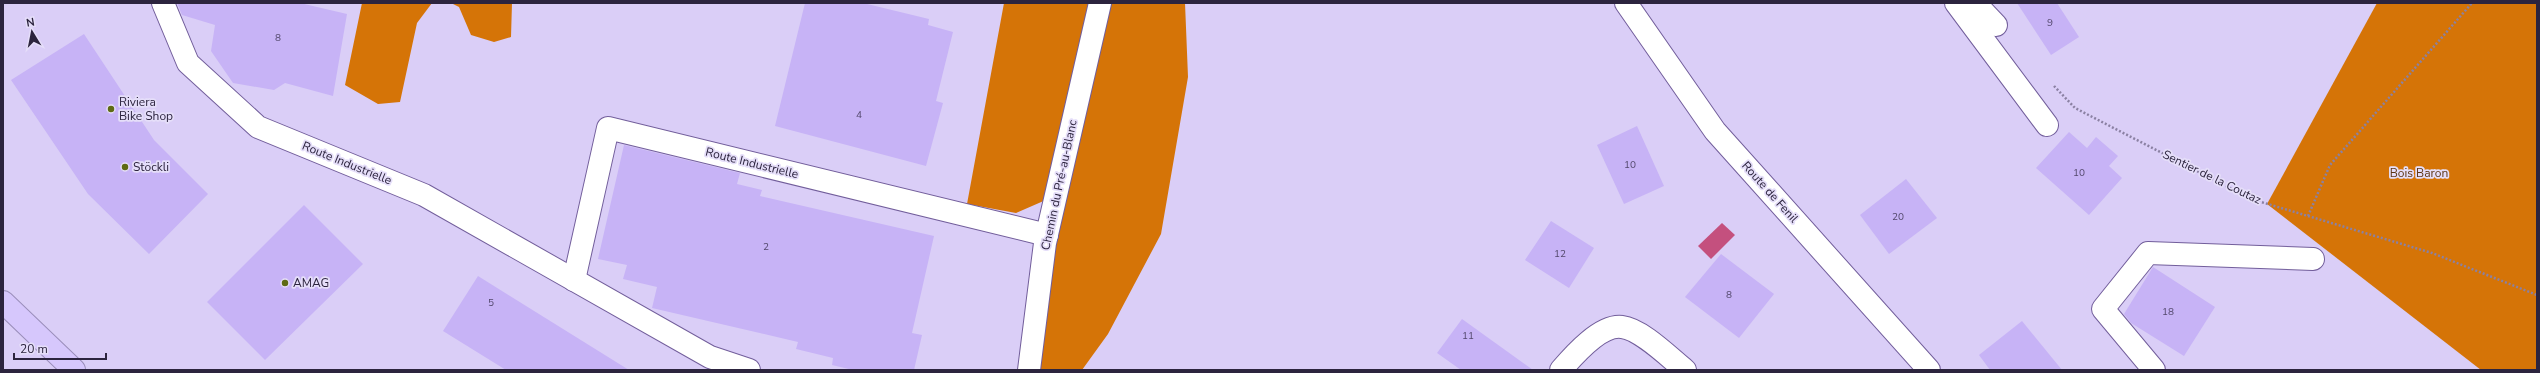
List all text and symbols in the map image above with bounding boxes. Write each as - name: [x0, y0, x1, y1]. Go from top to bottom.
- north arrow: [12, 12, 52, 52]
- text: N: [25, 15, 36, 31]
- house number: 9: [2047, 16, 2053, 30]
- house number: 8: [275, 31, 281, 45]
- place label: Riviera Bike Shop: [119, 94, 173, 124]
- marker: Riviera Bike Shop: [106, 104, 116, 114]
- house number: 4: [856, 108, 862, 122]
- street label: Chemin du Pré-au-Blanc: [1037, 118, 1081, 252]
- street label: Route Industrielle: [300, 138, 394, 188]
- street label: Route Industrielle: [704, 144, 800, 182]
- street label: Sentier de la Coutaz: [2160, 146, 2264, 208]
- house number: 10: [1624, 158, 1636, 172]
- street label: Route de Fenil: [1738, 158, 1802, 226]
- place label: Stöckli: [133, 159, 169, 175]
- marker: Stöckli: [120, 162, 130, 172]
- park label: Bois Baron: [2390, 165, 2448, 181]
- house number: 10: [2073, 166, 2085, 180]
- house number: 20: [1892, 210, 1904, 224]
- house number: 2: [763, 240, 769, 254]
- house number: 12: [1554, 247, 1566, 261]
- place label: AMAG: [293, 275, 329, 291]
- marker: AMAG: [280, 278, 290, 288]
- house number: 8: [1726, 288, 1732, 302]
- house number: 5: [488, 296, 494, 310]
- house number: 18: [2162, 305, 2174, 319]
- house number: 11: [1462, 329, 1474, 343]
- scale bar: [14, 335, 106, 361]
- text: 20 m: [20, 341, 48, 357]

